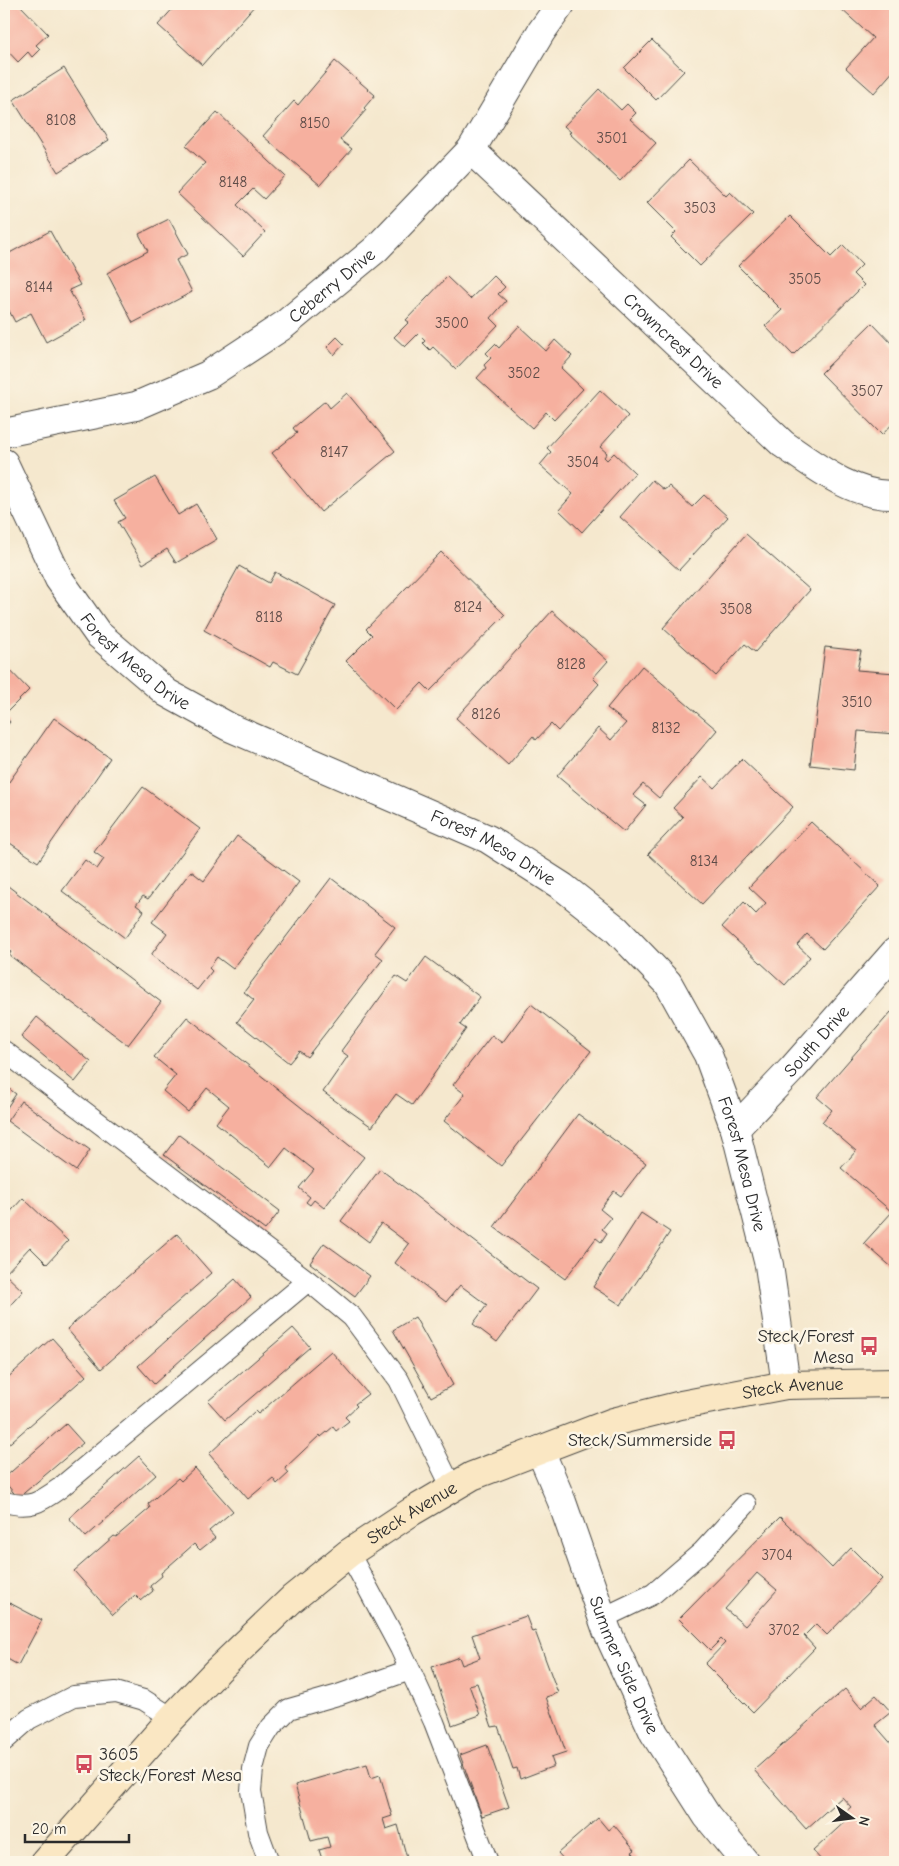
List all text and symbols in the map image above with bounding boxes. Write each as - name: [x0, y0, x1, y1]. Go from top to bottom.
- house number: 8108: [46, 111, 76, 129]
- house number: 8150: [300, 114, 330, 132]
- house number: 3501: [597, 129, 627, 147]
- house number: 8148: [219, 173, 247, 191]
- house number: 3503: [684, 199, 716, 217]
- street label: Ceberry Drive: [284, 244, 379, 327]
- house number: 3505: [789, 270, 822, 288]
- house number: 8144: [25, 278, 53, 296]
- street label: Crowncrest Drive: [619, 288, 728, 393]
- house number: 3500: [435, 314, 469, 332]
- house number: 3502: [508, 364, 540, 382]
- house number: 3507: [851, 382, 883, 400]
- house number: 8147: [320, 443, 348, 461]
- house number: 3504: [567, 453, 599, 471]
- house number: 8124: [454, 598, 482, 616]
- house number: 3508: [720, 600, 752, 618]
- house number: 8118: [255, 608, 283, 626]
- street label: Forest Mesa Drive: [76, 609, 194, 714]
- house number: 8128: [556, 655, 586, 673]
- house number: 3510: [842, 693, 872, 711]
- house number: 8126: [471, 705, 501, 723]
- house number: 8132: [651, 719, 681, 737]
- street label: Forest Mesa Drive: [428, 805, 559, 890]
- house number: 8134: [690, 852, 718, 870]
- street label: South Drive: [780, 1001, 854, 1081]
- street label: Forest Mesa Drive: [714, 1094, 771, 1234]
- place label: Steck/Forest Mesa: [758, 1326, 855, 1368]
- bus stop icon: Steck/Forest Mesa: [858, 1335, 880, 1357]
- street label: Steck Avenue: [740, 1373, 844, 1404]
- bus stop icon: Steck/Summerside: [716, 1429, 738, 1451]
- place label: Steck/Summerside: [568, 1430, 712, 1451]
- street label: Steck Avenue: [363, 1477, 461, 1549]
- house number: 3704: [761, 1546, 793, 1564]
- street label: Summer Side Drive: [585, 1593, 663, 1737]
- house number: 3702: [768, 1621, 800, 1639]
- place label: 3605 Steck/Forest Mesa: [99, 1744, 242, 1786]
- bus stop icon: 3605 Steck/Forest Mesa: [73, 1753, 95, 1775]
- north arrow: [826, 1794, 876, 1844]
- scale bar: [25, 1811, 129, 1843]
- text: N: [855, 1815, 873, 1828]
- text: 20 m: [32, 1820, 66, 1838]

